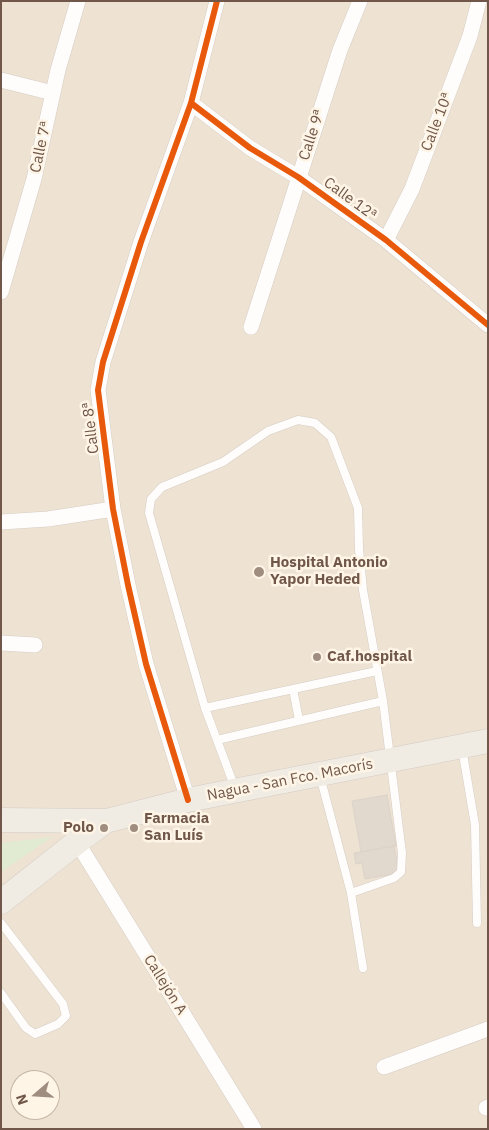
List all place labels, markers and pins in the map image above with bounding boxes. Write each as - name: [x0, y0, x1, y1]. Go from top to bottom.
- place label: Hospital Antonio Yapor Heded: [270, 554, 388, 589]
- marker: Hospital Antonio Yapor Heded: [252, 565, 266, 579]
- place label: Caf.hospital: [327, 648, 412, 666]
- marker: Caf.hospital: [311, 651, 323, 663]
- place label: Farmacia San Luís: [144, 810, 209, 845]
- place label: Polo: [63, 819, 94, 837]
- marker: Polo: [98, 822, 110, 834]
- marker: Farmacia San Luís: [128, 822, 140, 834]

